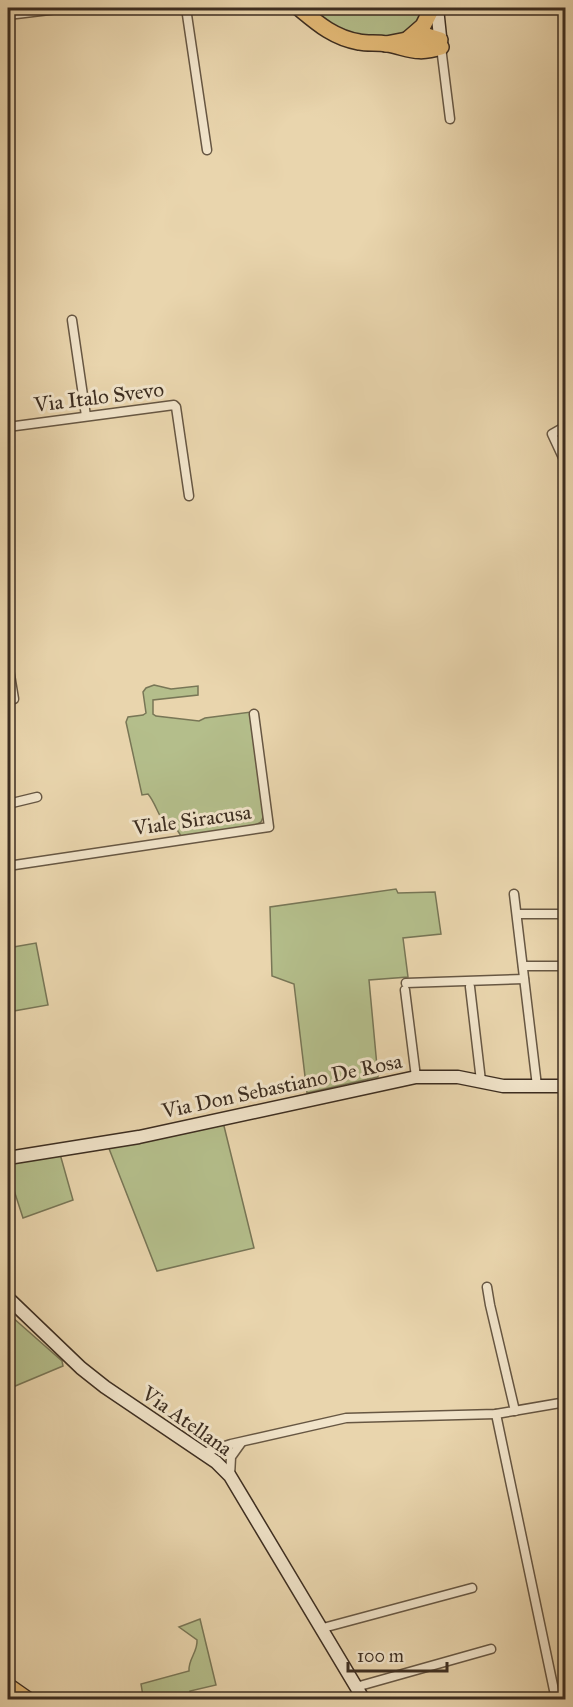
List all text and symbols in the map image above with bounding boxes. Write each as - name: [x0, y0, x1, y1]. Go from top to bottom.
- street label: Via Italo Svevo: [32, 376, 166, 418]
- street label: Viale Siracusa: [130, 799, 253, 841]
- street label: Via Don Sebastiano De Rosa: [159, 1048, 405, 1124]
- street label: Via Atellana: [136, 1380, 237, 1462]
- scale bar: [348, 1635, 447, 1673]
- text: 100 m: [357, 1645, 404, 1667]

